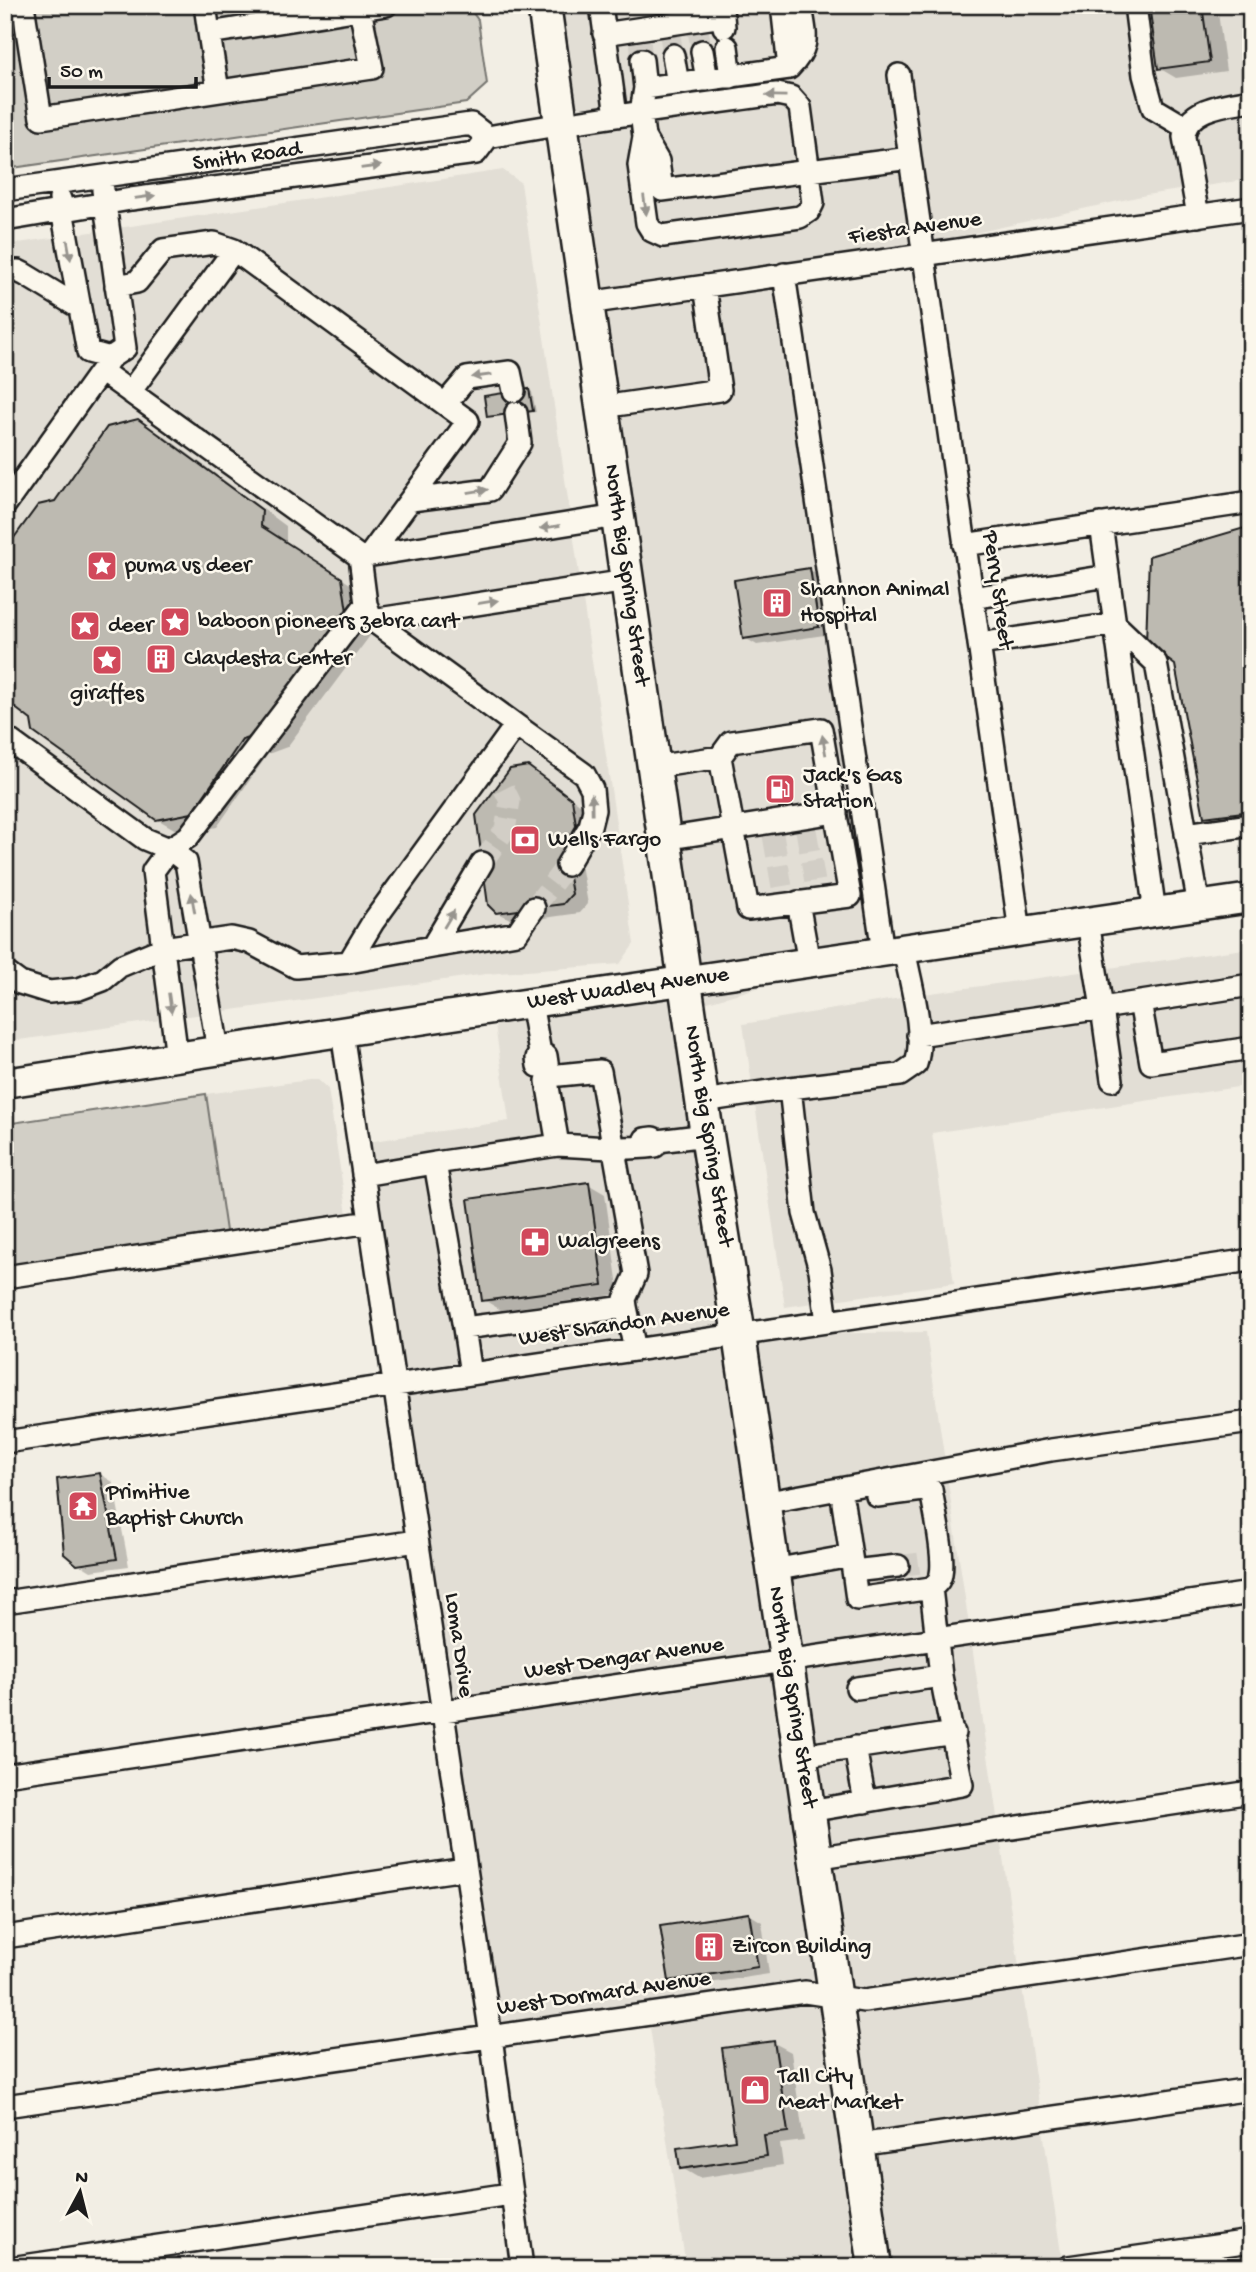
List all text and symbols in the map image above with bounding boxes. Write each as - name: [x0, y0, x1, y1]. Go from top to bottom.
- scale bar: [49, 46, 196, 90]
- text: 50 m: [60, 61, 103, 86]
- one-way arrow: [765, 91, 787, 102]
- street label: Smith Road: [191, 136, 305, 178]
- one-way arrow: [360, 162, 382, 173]
- one-way arrow: [134, 192, 156, 203]
- one-way arrow: [639, 194, 650, 216]
- street label: Fiesta Avenue: [846, 206, 984, 252]
- one-way arrow: [64, 239, 75, 261]
- one-way arrow: [470, 371, 492, 382]
- street label: North Big Spring Street: [597, 462, 655, 689]
- one-way arrow: [467, 485, 489, 496]
- one-way arrow: [539, 521, 561, 532]
- street label: Perry Street: [975, 528, 1019, 652]
- place icon: puma vs deer: [85, 549, 119, 583]
- place label: puma vs deer: [124, 553, 253, 580]
- place label: Shannon Animal Hospital: [800, 577, 950, 630]
- building icon: Shannon Animal Hospital: [760, 586, 794, 620]
- one-way arrow: [477, 597, 499, 608]
- place icon: baboon pioneers zebra cart: [158, 605, 192, 639]
- place icon: deer: [68, 609, 102, 643]
- place label: baboon pioneers zebra cart: [198, 609, 461, 636]
- place label: deer: [108, 613, 155, 640]
- building icon: Claydesta Center: [144, 642, 178, 676]
- place icon: giraffes: [90, 643, 124, 677]
- place label: Claydesta Center: [184, 646, 354, 673]
- place label: giraffes: [70, 681, 144, 708]
- one-way arrow: [818, 734, 829, 756]
- place label: Jack's Gas Station: [803, 763, 902, 816]
- fuel station icon: Jack's Gas Station: [763, 772, 797, 806]
- one-way arrow: [587, 792, 598, 814]
- bank icon: Wells Fargo: [508, 823, 542, 857]
- place label: Wells Fargo: [548, 827, 661, 854]
- one-way arrow: [188, 892, 199, 914]
- one-way arrow: [443, 909, 455, 928]
- street label: West Wadley Avenue: [525, 961, 732, 1017]
- one-way arrow: [164, 992, 175, 1014]
- street label: North Big Spring Street: [677, 1024, 739, 1250]
- pharmacy icon: Walgreens: [518, 1225, 552, 1259]
- place label: Walgreens: [558, 1229, 660, 1256]
- street label: West Shandon Avenue: [517, 1297, 732, 1353]
- place label: Primitive Baptist Church: [105, 1480, 243, 1533]
- temple icon: Primitive Baptist Church: [66, 1489, 100, 1523]
- street label: North Big Spring Street: [761, 1585, 823, 1811]
- street label: Loma Drive: [437, 1591, 479, 1700]
- street label: West Dengar Avenue: [523, 1631, 727, 1686]
- building icon: Zircon Building: [692, 1930, 726, 1964]
- place label: Zircon Building: [732, 1934, 871, 1961]
- street label: West Dormard Avenue: [496, 1966, 714, 2022]
- place label: Tall City Meat Market: [776, 2064, 903, 2117]
- shop icon: Tall City Meat Market: [738, 2073, 772, 2107]
- north arrow: [46, 2156, 116, 2226]
- text: N: [74, 2166, 89, 2191]

